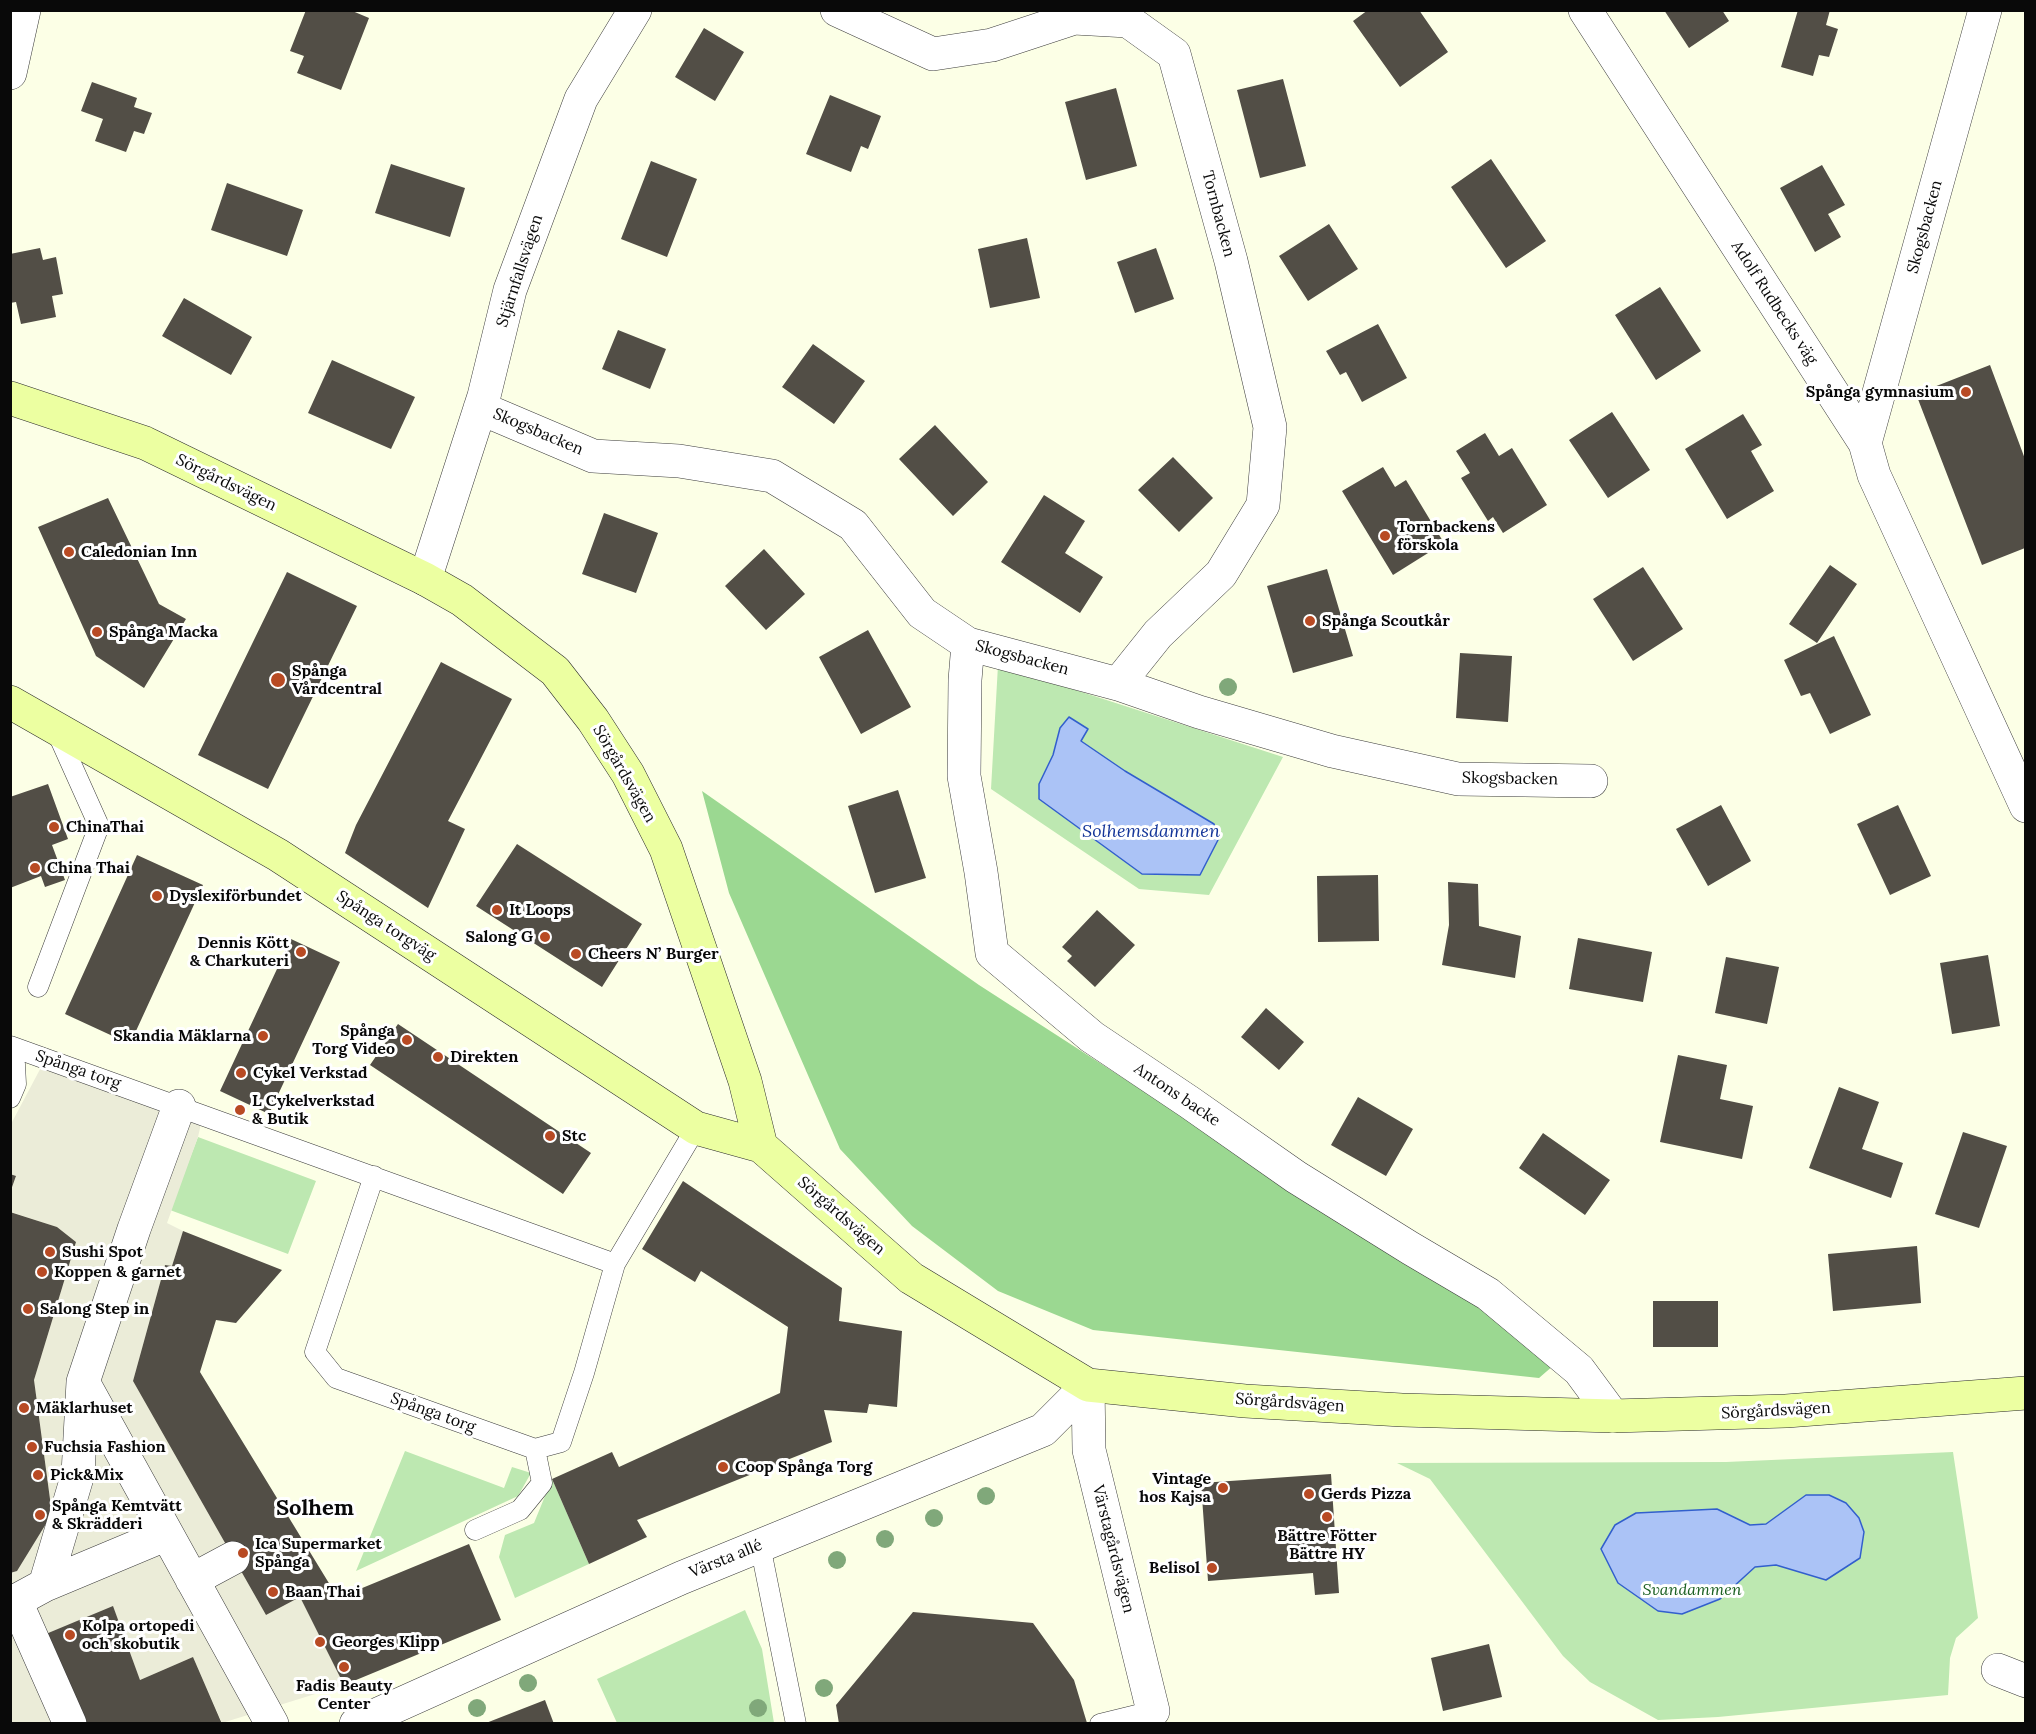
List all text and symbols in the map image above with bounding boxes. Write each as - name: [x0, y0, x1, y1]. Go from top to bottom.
- street label: Tornbacken: [1197, 169, 1239, 259]
- street label: Skogsbacken: [1903, 178, 1947, 276]
- street label: Stjärnfallsvägen: [493, 212, 547, 330]
- street label: Adolf Rudbecks väg: [1727, 238, 1821, 368]
- place label: Spånga gymnasium: [1806, 382, 1954, 402]
- marker: Spånga gymnasium: [1959, 385, 1973, 399]
- street label: Skogsbacken: [490, 404, 586, 460]
- street label: Sörgårdsvägen: [173, 450, 279, 516]
- place label: Tornbackens förskola: [1397, 517, 1495, 555]
- marker: Tornbackens förskola: [1378, 529, 1392, 543]
- place label: Caledonian Inn: [81, 542, 197, 562]
- marker: Caledonian Inn: [62, 545, 76, 559]
- place label: Spånga Scoutkår: [1322, 611, 1450, 631]
- marker: Spånga Scoutkår: [1303, 614, 1317, 628]
- place label: Spånga Macka: [109, 622, 218, 642]
- marker: Spånga Macka: [90, 625, 104, 639]
- street label: Skogsbacken: [973, 636, 1071, 680]
- place label: Spånga Vårdcentral: [292, 661, 382, 699]
- marker: Spånga Vårdcentral: [269, 671, 287, 689]
- street label: Sörgårdsvägen: [588, 722, 660, 826]
- street label: Skogsbacken: [1462, 769, 1558, 789]
- place label: ChinaThai: [66, 817, 144, 837]
- marker: ChinaThai: [47, 820, 61, 834]
- water label: Solhemsdammen: [1082, 821, 1220, 843]
- place label: China Thai: [47, 858, 130, 878]
- marker: China Thai: [28, 861, 42, 875]
- place label: Dyslexiförbundet: [169, 886, 302, 906]
- street label: Spånga torgväg: [333, 887, 439, 965]
- marker: Dyslexiförbundet: [150, 889, 164, 903]
- place label: It Loops: [509, 900, 571, 920]
- marker: It Loops: [490, 903, 504, 917]
- place label: Salong G: [466, 927, 533, 947]
- marker: Salong G: [538, 930, 552, 944]
- place label: Dennis Kött & Charkuteri: [190, 933, 289, 971]
- place label: Cheers N’ Burger: [588, 944, 719, 964]
- marker: Dennis Kött & Charkuteri: [294, 945, 308, 959]
- marker: Cheers N’ Burger: [569, 947, 583, 961]
- place label: Spånga Torg Video: [312, 1021, 395, 1059]
- place label: Skandia Mäklarna: [113, 1026, 251, 1046]
- marker: Skandia Mäklarna: [256, 1029, 270, 1043]
- marker: Spånga Torg Video: [400, 1033, 414, 1047]
- street label: Spånga torg: [33, 1046, 123, 1094]
- place label: Direkten: [450, 1047, 518, 1067]
- marker: Direkten: [431, 1050, 445, 1064]
- street label: Antons backe: [1130, 1059, 1224, 1131]
- place label: Cykel Verkstad: [253, 1063, 368, 1083]
- marker: Cykel Verkstad: [234, 1066, 248, 1080]
- place label: L Cykelverkstad & Butik: [252, 1091, 374, 1129]
- marker: L Cykelverkstad & Butik: [233, 1103, 247, 1117]
- place label: Stc: [562, 1126, 586, 1146]
- marker: Stc: [543, 1129, 557, 1143]
- street label: Sörgårdsvägen: [793, 1173, 889, 1259]
- place label: Sushi Spot: [62, 1242, 143, 1262]
- marker: Sushi Spot: [43, 1245, 57, 1259]
- place label: Koppen & garnet: [54, 1262, 182, 1282]
- marker: Koppen & garnet: [35, 1265, 49, 1279]
- place label: Salong Step in: [40, 1299, 149, 1319]
- marker: Salong Step in: [21, 1302, 35, 1316]
- street label: Spånga torg: [388, 1389, 478, 1437]
- street label: Sörgårdsvägen: [1235, 1390, 1345, 1416]
- place label: Mäklarhuset: [36, 1398, 133, 1418]
- street label: Sörgårdsvägen: [1721, 1399, 1831, 1423]
- marker: Mäklarhuset: [17, 1401, 31, 1415]
- place label: Fuchsia Fashion: [44, 1437, 166, 1457]
- marker: Fuchsia Fashion: [25, 1440, 39, 1454]
- place label: Coop Spånga Torg: [735, 1457, 872, 1477]
- marker: Coop Spånga Torg: [716, 1460, 730, 1474]
- place label: Pick&Mix: [50, 1465, 123, 1485]
- marker: Pick&Mix: [31, 1468, 45, 1482]
- place label: Vintage hos Kajsa: [1139, 1469, 1211, 1507]
- marker: Vintage hos Kajsa: [1216, 1481, 1230, 1495]
- street label: Värstagårdsvägen: [1088, 1483, 1138, 1615]
- place label: Gerds Pizza: [1321, 1484, 1411, 1504]
- marker: Gerds Pizza: [1302, 1487, 1316, 1501]
- place label: Spånga Kemtvätt & Skrädderi: [52, 1496, 182, 1534]
- district label: Solhem: [276, 1496, 354, 1522]
- marker: Spånga Kemtvätt & Skrädderi: [33, 1508, 47, 1522]
- marker: Bättre Fötter Bättre HY: [1320, 1510, 1334, 1524]
- place label: Bättre Fötter Bättre HY: [1277, 1526, 1377, 1564]
- place label: Ica Supermarket Spånga: [255, 1534, 382, 1572]
- street label: Värsta allé: [687, 1536, 765, 1582]
- marker: Ica Supermarket Spånga: [236, 1546, 250, 1560]
- place label: Belisol: [1149, 1558, 1200, 1578]
- marker: Belisol: [1205, 1561, 1219, 1575]
- park label: Svandammen: [1642, 1580, 1742, 1600]
- place label: Baan Thai: [285, 1582, 361, 1602]
- marker: Baan Thai: [266, 1585, 280, 1599]
- place label: Kolpa ortopedi och skobutik: [82, 1616, 194, 1654]
- marker: Kolpa ortopedi och skobutik: [63, 1628, 77, 1642]
- place label: Georges Klipp: [332, 1632, 440, 1652]
- marker: Georges Klipp: [313, 1635, 327, 1649]
- marker: Fadis Beauty Center: [337, 1660, 351, 1674]
- place label: Fadis Beauty Center: [296, 1676, 392, 1714]

